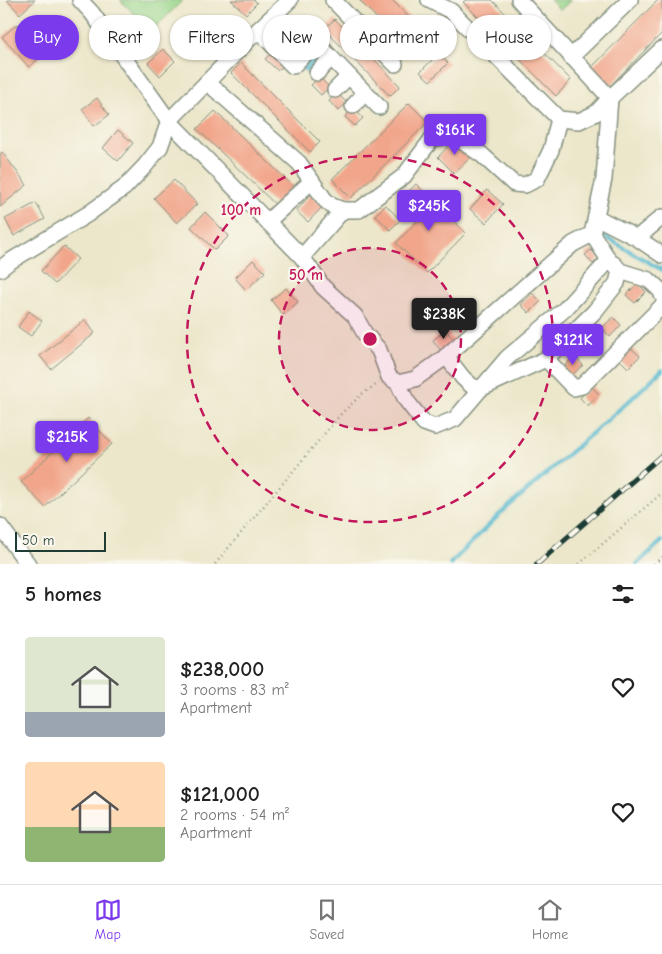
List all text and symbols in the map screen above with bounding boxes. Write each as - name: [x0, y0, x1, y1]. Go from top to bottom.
- chip: Buy: [15, 15, 79, 60]
- chip: Rent: [89, 15, 160, 60]
- chip: Filters: [170, 15, 253, 60]
- chip: New: [263, 15, 330, 60]
- chip: Apartment: [340, 15, 457, 60]
- chip: House: [467, 15, 551, 60]
- pin: $161K: [420, 114, 490, 156]
- text: $161K: [435, 121, 475, 139]
- pin: $245K: [394, 190, 464, 232]
- text: $245K: [408, 197, 450, 215]
- text: 100 m: [221, 201, 261, 219]
- text: 50 m: [289, 266, 323, 284]
- pin: $238K: [409, 298, 479, 340]
- text: $238K: [423, 305, 465, 323]
- pin: $121K: [538, 324, 608, 366]
- centre of rings: [361, 330, 379, 348]
- text: $121K: [553, 331, 593, 349]
- pin: $215K: [32, 420, 102, 463]
- text: $215K: [46, 428, 88, 446]
- scale bar: [15, 529, 106, 552]
- text: 50 m: [22, 532, 54, 549]
- icon: filters: [609, 580, 637, 608]
- text: 5 homes: [25, 582, 102, 606]
- icon: home: [65, 657, 125, 717]
- text: $238,000: [180, 657, 264, 681]
- icon: heart: [609, 673, 637, 701]
- text: 3 rooms · 83 m²: [180, 681, 289, 699]
- text: Apartment: [180, 699, 252, 717]
- icon: home: [65, 782, 125, 842]
- text: $121,000: [180, 782, 260, 806]
- icon: heart: [609, 798, 637, 826]
- text: 2 rooms · 54 m²: [180, 806, 289, 824]
- text: Apartment: [180, 824, 252, 842]
- tab: Map: [94, 896, 122, 943]
- tab: Saved: [309, 896, 344, 943]
- tab: Home: [532, 896, 568, 943]

